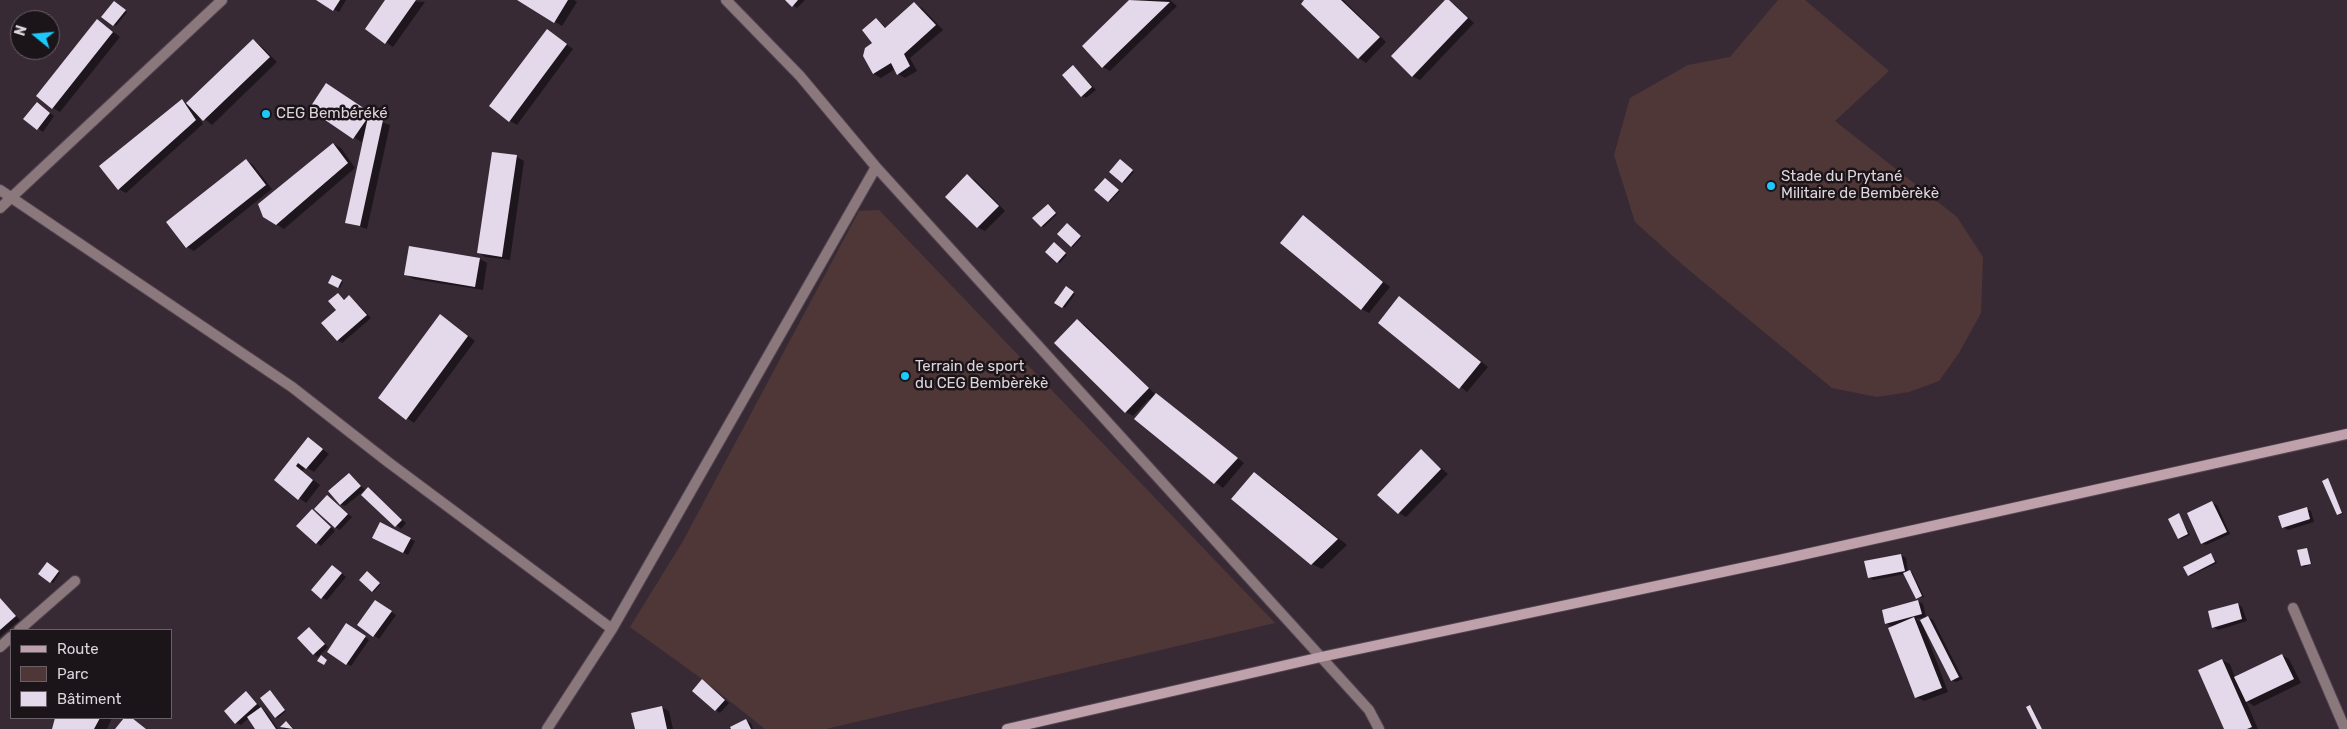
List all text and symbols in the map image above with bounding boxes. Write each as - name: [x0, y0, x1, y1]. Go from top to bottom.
- north arrow: [10, 10, 60, 60]
- text: N: [12, 23, 31, 38]
- place label: CEG Bembéréké: [276, 105, 388, 123]
- marker: CEG Bembéréké: [260, 108, 272, 120]
- place label: Stade du Prytané Militaire de Bembèrèkè: [1781, 168, 1939, 203]
- marker: Stade du Prytané Militaire de Bembèrèkè: [1765, 180, 1777, 192]
- place label: Terrain de sport du CEG Bembèrèkè: [915, 358, 1048, 393]
- marker: Terrain de sport du CEG Bembèrèkè: [899, 370, 911, 382]
- legend: [10, 629, 172, 719]
- text: Route: [57, 640, 99, 658]
- text: Parc: [57, 665, 89, 683]
- text: Bâtiment: [57, 690, 121, 708]

